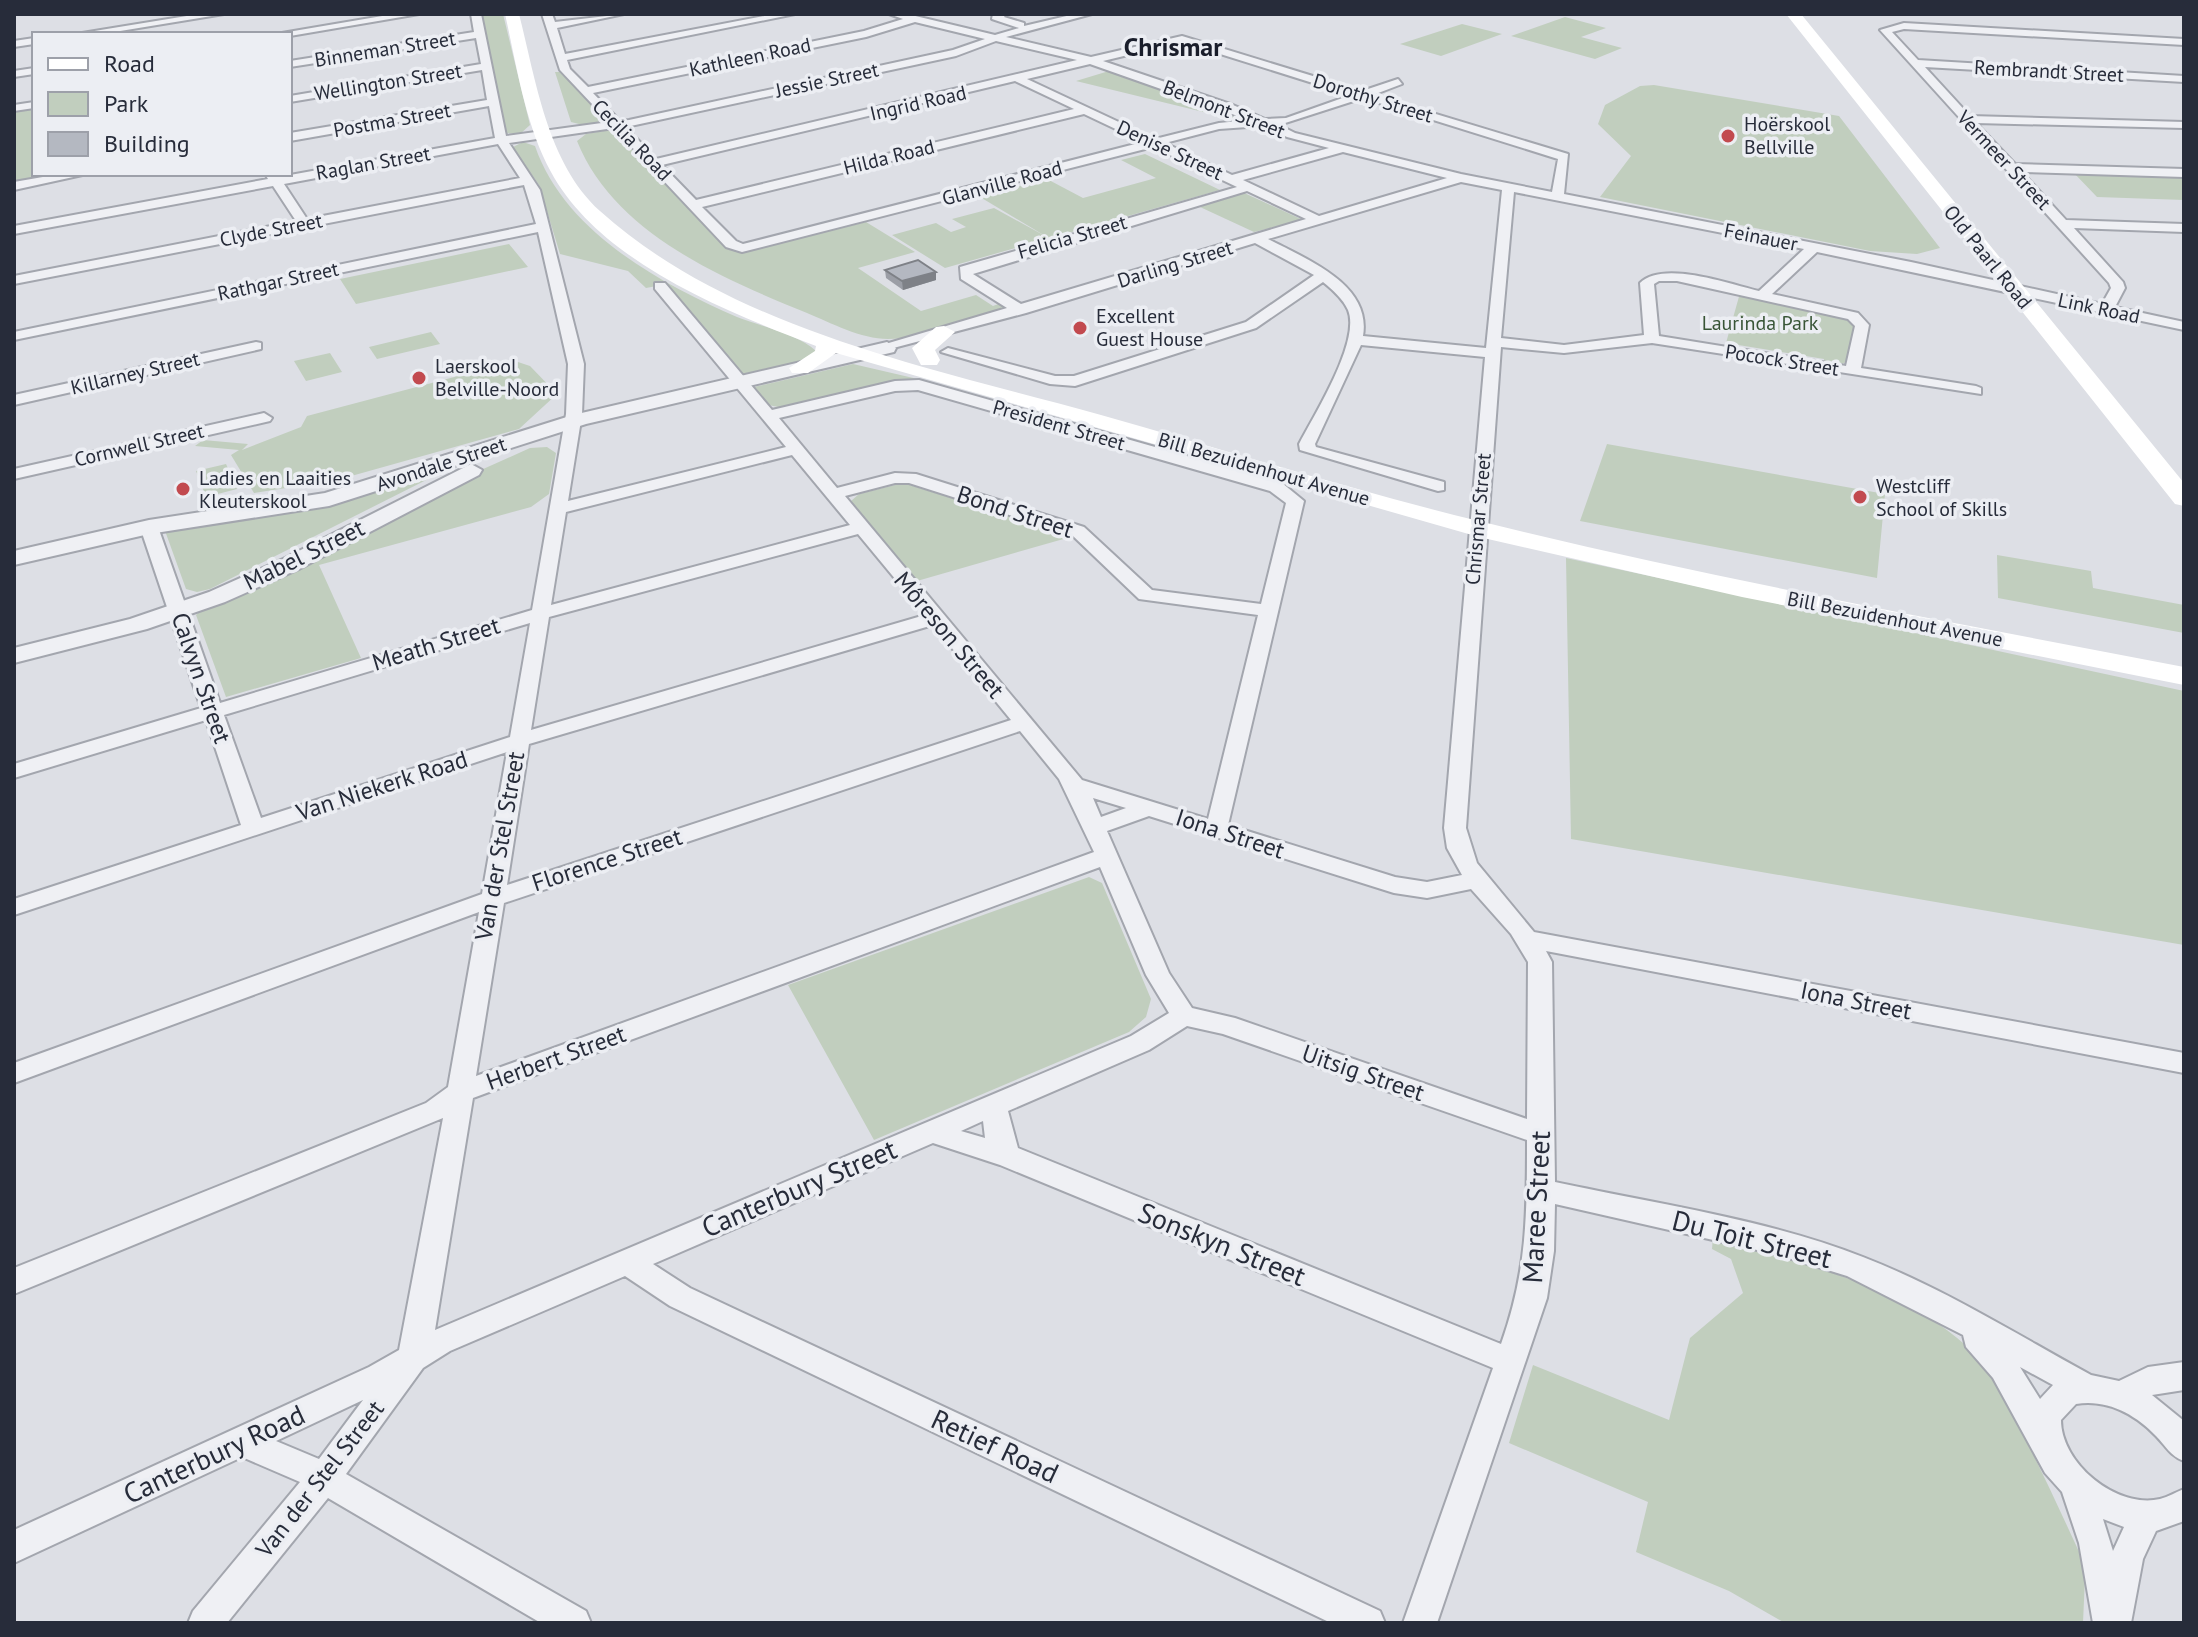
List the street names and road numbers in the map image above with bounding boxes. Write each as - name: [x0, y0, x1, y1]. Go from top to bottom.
- street label: Binneman Street: [313, 25, 458, 73]
- street label: Kathleen Road: [687, 31, 813, 83]
- street label: Rembrandt Street: [1974, 54, 2125, 88]
- street label: Jessie Street: [772, 56, 881, 104]
- street label: Wellington Street: [312, 57, 464, 107]
- street label: Dorothy Street: [1310, 67, 1436, 129]
- street label: Belmont Street: [1159, 74, 1289, 144]
- street label: Ingrid Road: [867, 79, 969, 127]
- street label: Cecilia Road: [587, 94, 677, 186]
- street label: Postma Street: [331, 97, 453, 143]
- street label: Vermeer Street: [1951, 104, 2057, 215]
- street label: Denise Street: [1113, 114, 1228, 186]
- street label: Hilda Road: [841, 133, 937, 181]
- street label: Raglan Street: [314, 140, 432, 186]
- street label: Glanville Road: [939, 154, 1065, 212]
- street label: Old Paarl Road: [1938, 200, 2038, 314]
- street label: Clyde Street: [218, 207, 325, 253]
- street label: Felicia Street: [1014, 209, 1130, 265]
- street label: Feinauer: [1722, 217, 1800, 257]
- street label: Darling Street: [1114, 234, 1236, 294]
- street label: Rathgar Street: [215, 255, 341, 307]
- street label: Link Road: [2056, 287, 2142, 329]
- street label: Pocock Street: [1723, 338, 1841, 382]
- street label: Killarney Street: [68, 345, 202, 400]
- street label: President Street: [990, 394, 1128, 456]
- street label: Cornwell Street: [72, 417, 206, 473]
- street label: Bill Bezuidenhout Avenue: [1155, 426, 1373, 512]
- street label: Avondale Street: [373, 431, 510, 497]
- street label: Chrismar Street: [1459, 452, 1497, 586]
- street label: Bond Street: [953, 478, 1077, 545]
- street label: Mabel Street: [238, 512, 369, 597]
- street label: Môreson Street: [887, 565, 1011, 704]
- street label: Bill Bezuidenhout Avenue: [1785, 585, 2005, 653]
- street label: Calvyn Street: [165, 609, 238, 747]
- street label: Meath Street: [368, 609, 504, 678]
- street label: Van Niekerk Road: [291, 743, 471, 828]
- street label: Van der Stel Street: [467, 749, 531, 944]
- street label: Iona Street: [1172, 801, 1288, 866]
- street label: Florence Street: [528, 821, 686, 898]
- street label: Iona Street: [1798, 975, 1914, 1026]
- street label: Herbert Street: [482, 1018, 630, 1097]
- street label: Uitsig Street: [1298, 1037, 1428, 1108]
- street label: Maree Street: [1513, 1129, 1558, 1284]
- street label: Canterbury Street: [696, 1130, 902, 1245]
- street label: Sonskyn Street: [1133, 1193, 1312, 1294]
- street label: Du Toit Street: [1669, 1201, 1836, 1276]
- street label: Van der Stel Street: [248, 1394, 391, 1564]
- street label: Canterbury Road: [117, 1395, 311, 1512]
- street label: Retief Road: [926, 1400, 1065, 1491]

